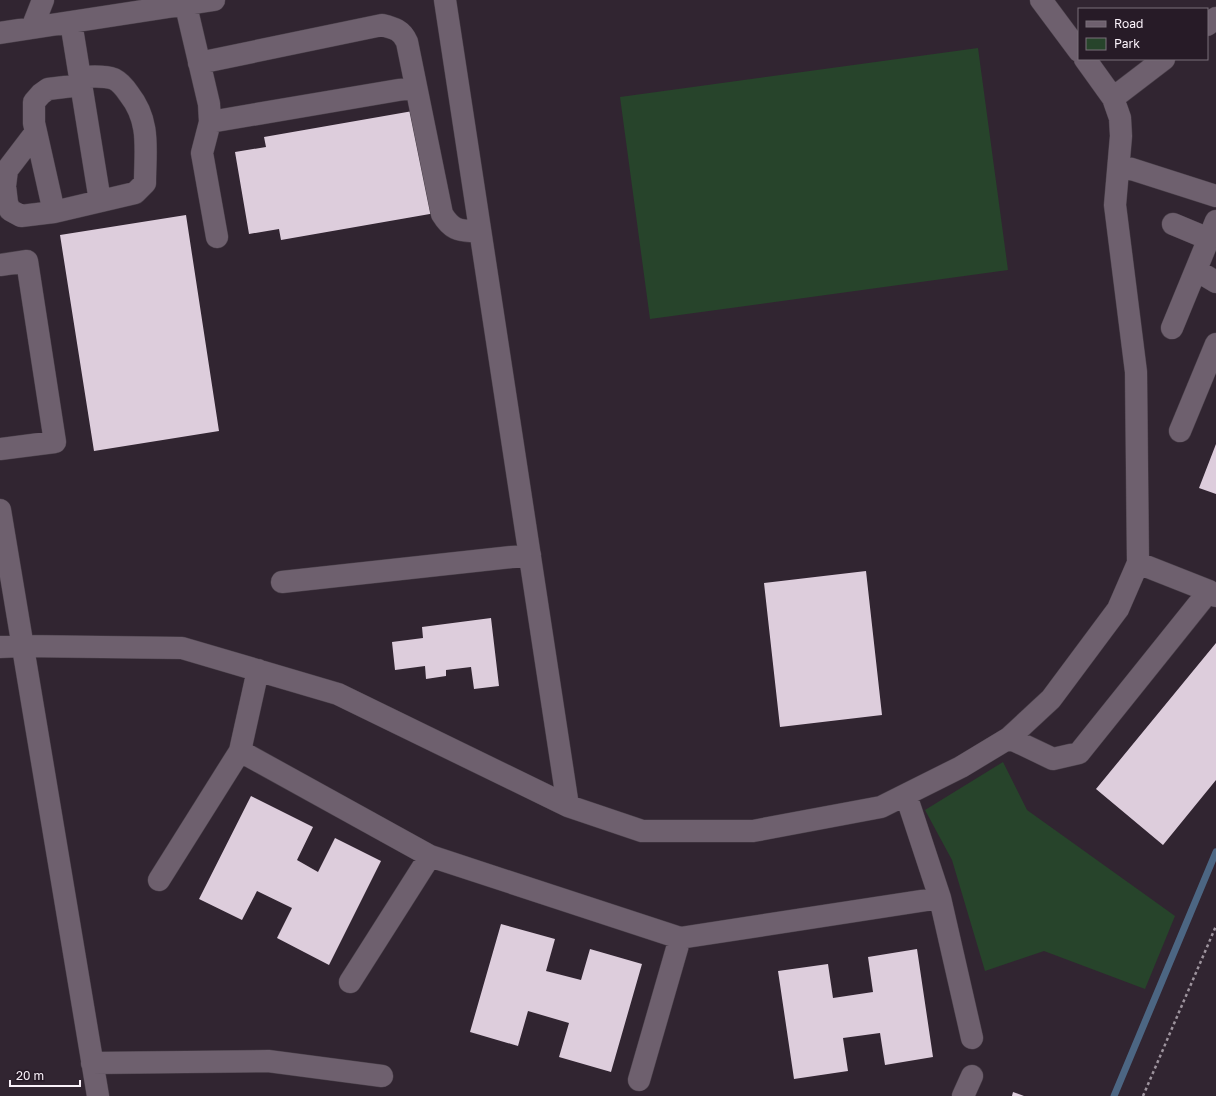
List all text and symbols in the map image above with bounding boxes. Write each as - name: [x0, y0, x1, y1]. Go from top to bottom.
- legend: [1078, 8, 1208, 60]
- text: Road: [1114, 16, 1143, 31]
- text: Park: [1114, 36, 1140, 51]
- scale bar: [10, 1062, 80, 1088]
- text: 20 m: [16, 1068, 44, 1083]

